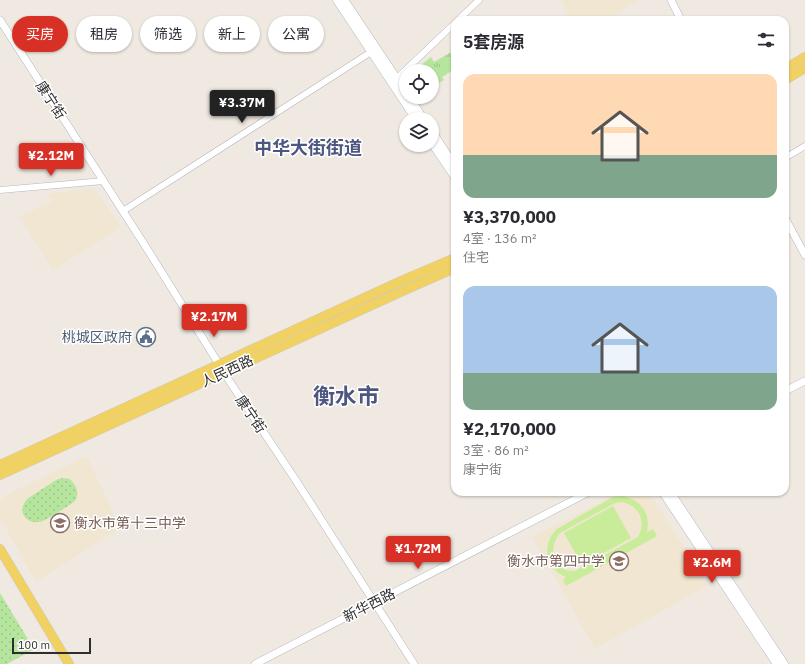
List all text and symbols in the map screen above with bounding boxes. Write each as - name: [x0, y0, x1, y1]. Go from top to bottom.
- chip: 买房: [12, 16, 68, 52]
- chip: 租房: [76, 16, 132, 52]
- chip: 筛选: [140, 16, 196, 52]
- chip: 新上: [204, 16, 260, 52]
- chip: 公寓: [268, 16, 324, 52]
- icon: filters: [755, 29, 777, 51]
- text: 5套房源: [463, 31, 524, 53]
- map controls: [399, 64, 439, 152]
- button: locate: [399, 64, 439, 104]
- street label: 康宁街: [32, 77, 70, 123]
- pin: ¥3.37M: [209, 90, 275, 124]
- text: ¥3.37M: [219, 94, 265, 111]
- icon: home: [584, 100, 656, 172]
- button: layers: [399, 112, 439, 152]
- district label: 中华大街街道: [254, 136, 362, 159]
- pin: ¥2.12M: [18, 143, 84, 177]
- text: ¥2.12M: [28, 147, 74, 164]
- text: ¥3,370,000: [463, 206, 556, 228]
- text: 4室 · 136 m²: [463, 230, 537, 247]
- text: 住宅: [463, 249, 489, 266]
- pin: ¥2.17M: [181, 304, 247, 338]
- text: ¥2.17M: [191, 308, 237, 325]
- icon: home: [584, 312, 656, 384]
- public building icon: 桃城区政府: [135, 326, 157, 348]
- place label: 桃城区政府: [62, 328, 132, 346]
- street label: 人民西路: [198, 351, 256, 391]
- district label: 衡水市: [313, 381, 379, 410]
- street label: 康宁街: [232, 392, 270, 436]
- text: ¥2,170,000: [463, 418, 556, 440]
- text: 3室 · 86 m²: [463, 442, 529, 459]
- text: 康宁街: [463, 461, 502, 478]
- school or university icon: 衡水市第十三中学: [49, 512, 71, 534]
- place label: 衡水市第十三中学: [74, 514, 186, 532]
- pin: ¥1.72M: [385, 536, 451, 570]
- text: ¥1.72M: [395, 540, 441, 557]
- school or university icon: 衡水市第四中学: [608, 550, 630, 572]
- pin: ¥2.6M: [684, 550, 740, 584]
- place label: 衡水市第四中学: [507, 552, 605, 570]
- text: ¥2.6M: [693, 554, 731, 571]
- street label: 新华西路: [340, 584, 398, 626]
- scale bar: [12, 636, 91, 655]
- text: 100 m: [18, 638, 50, 652]

